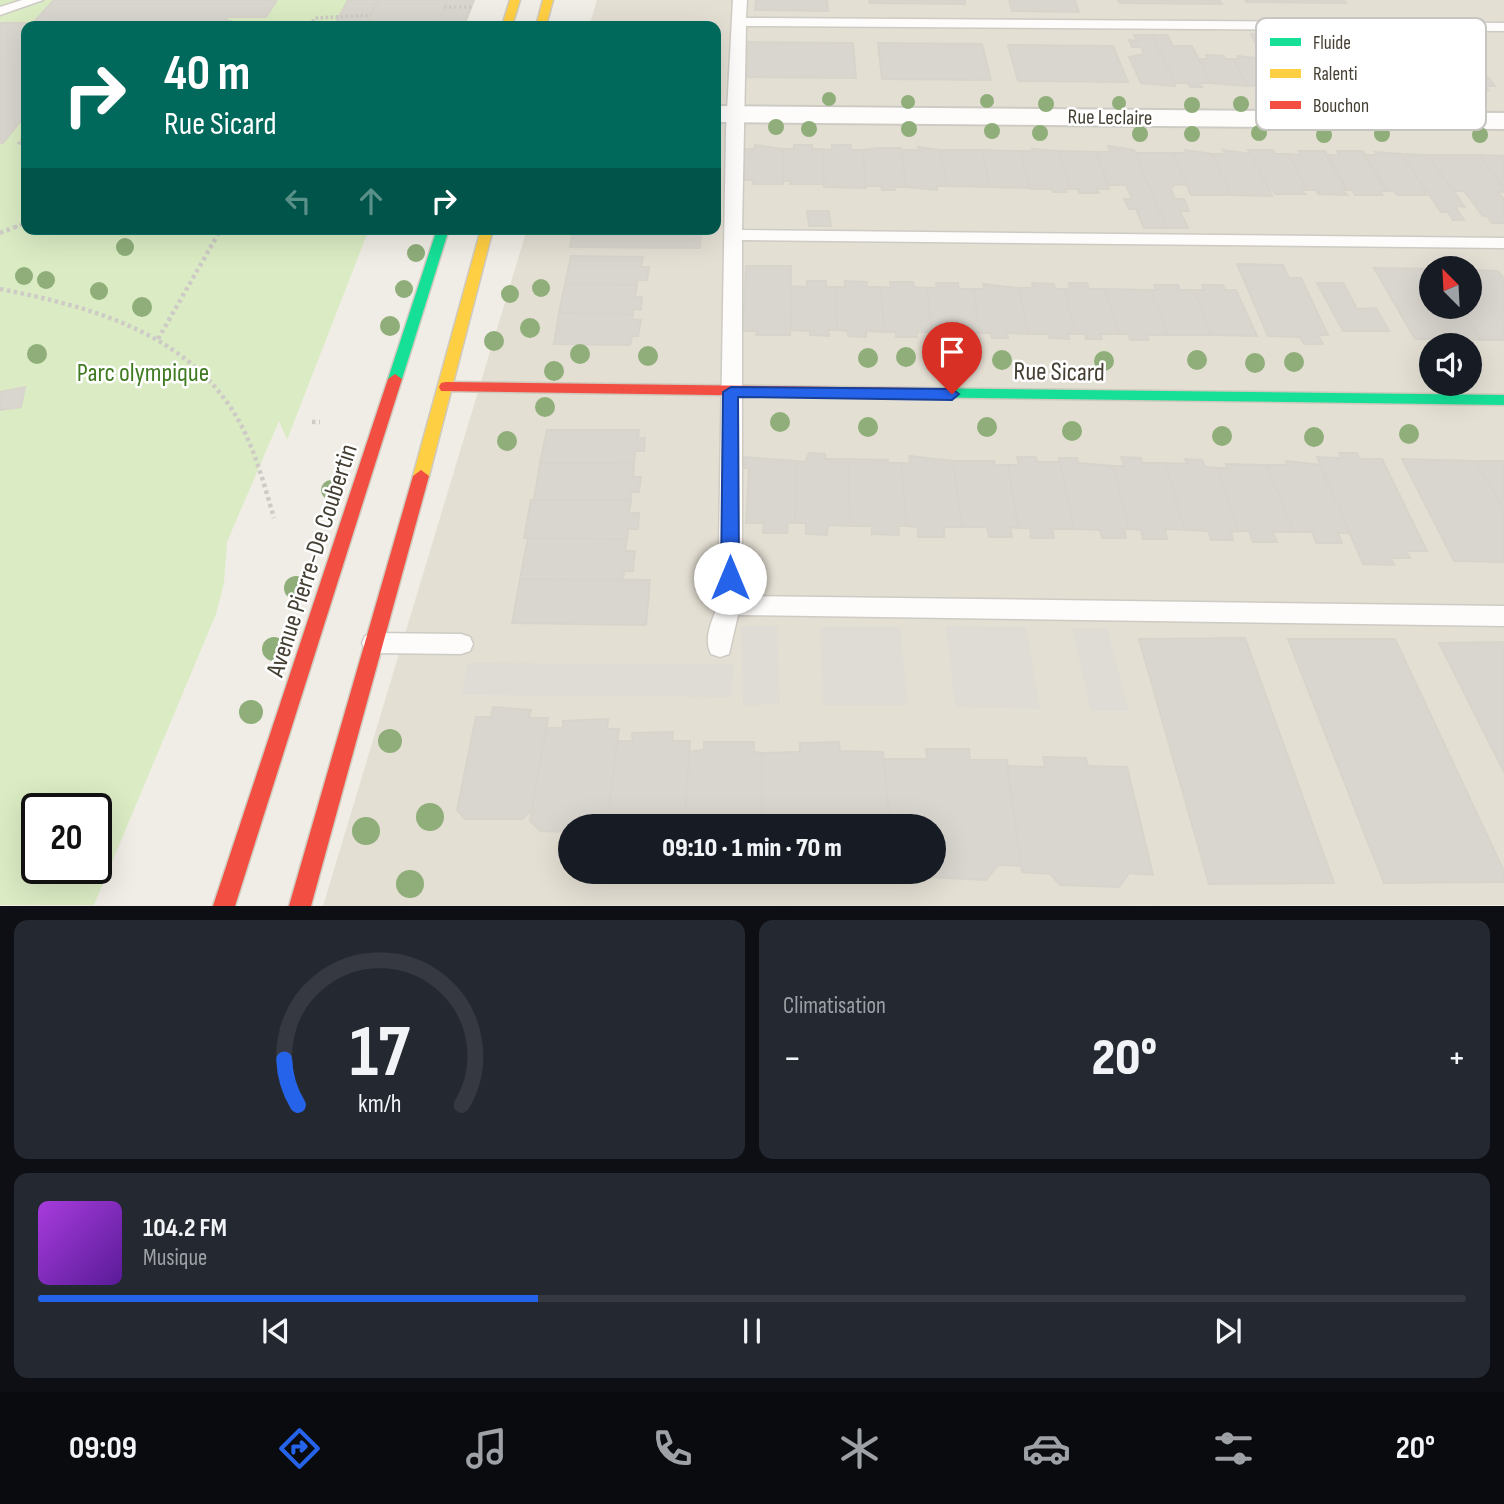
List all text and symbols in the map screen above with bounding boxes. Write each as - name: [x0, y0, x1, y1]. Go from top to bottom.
- legend: [1256, 18, 1486, 130]
- text: Fluide: [1313, 32, 1351, 55]
- text: 40 m: [164, 45, 250, 104]
- icon: right: [49, 49, 140, 140]
- text: Ralenti: [1313, 63, 1358, 86]
- text: Bouchon: [1313, 95, 1369, 118]
- street label: Rue Leclaire: [1067, 104, 1153, 131]
- text: Rue Sicard: [164, 105, 276, 144]
- icon: left: [279, 182, 317, 220]
- icon: ahead: [352, 182, 390, 220]
- icon: right: [425, 182, 463, 220]
- north arrow: [1419, 256, 1482, 318]
- map controls: [1419, 256, 1482, 396]
- pin: [922, 322, 982, 394]
- icon: arrive: [933, 333, 971, 371]
- button: sound: [1419, 333, 1482, 396]
- street label: Rue Sicard: [1013, 356, 1105, 389]
- park label: Parc olympique: [77, 358, 209, 389]
- street label: Avenue Pierre-De Coubertin: [260, 440, 365, 682]
- position arrow: [693, 541, 767, 615]
- speed limit sign: 20: [21, 793, 112, 884]
- text: 09:10 · 1 min · 70 m: [662, 833, 842, 864]
- text: Climatisation: [783, 992, 886, 1020]
- text: 17: [350, 1010, 410, 1098]
- text: 20°: [1092, 1027, 1157, 1090]
- text: −: [783, 1036, 802, 1081]
- text: +: [1447, 1036, 1466, 1081]
- text: km/h: [358, 1089, 401, 1120]
- text: 104.2 FM: [143, 1213, 227, 1244]
- text: Musique: [143, 1244, 207, 1272]
- icon: previous: [257, 1312, 295, 1350]
- icon: pause: [733, 1312, 771, 1350]
- icon: next: [1209, 1312, 1247, 1350]
- icon: directions: [275, 1424, 324, 1473]
- icon: music: [462, 1424, 511, 1473]
- icon: phone: [648, 1424, 697, 1473]
- icon: climate: [835, 1424, 884, 1473]
- icon: car: [1022, 1424, 1071, 1473]
- icon: filters: [1209, 1424, 1258, 1473]
- text: 09:09: [69, 1429, 137, 1468]
- text: 20°: [1396, 1429, 1435, 1468]

